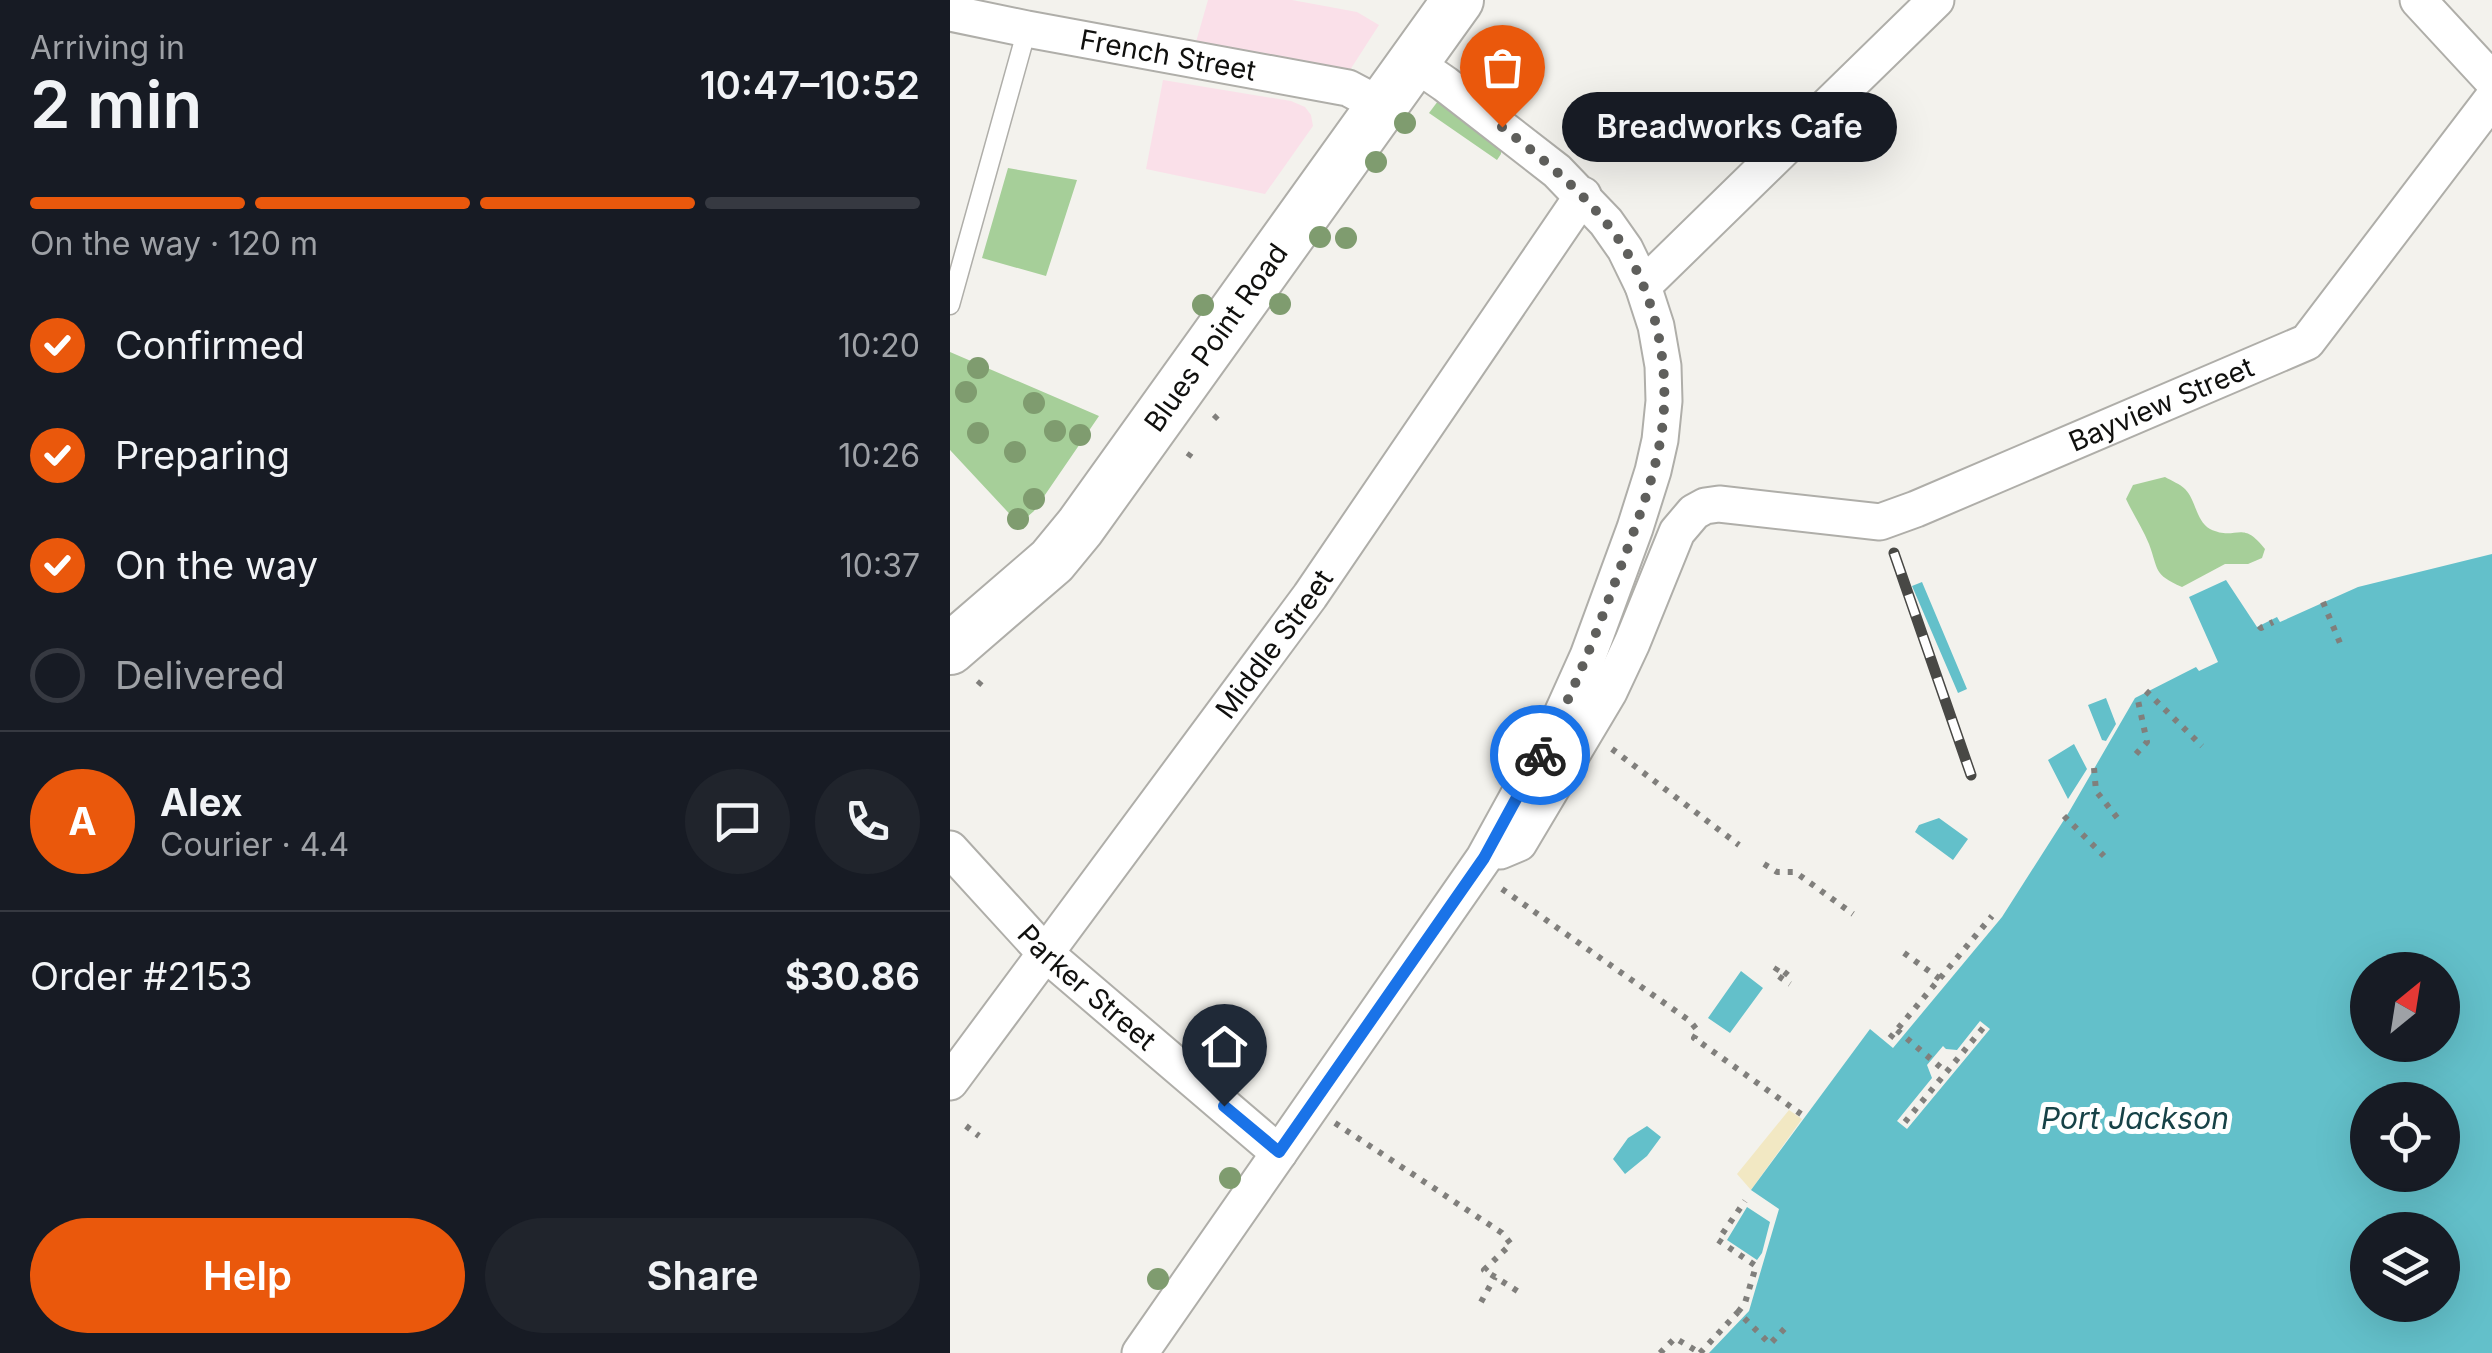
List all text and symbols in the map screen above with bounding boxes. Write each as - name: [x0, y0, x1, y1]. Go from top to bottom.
- street label: French Street: [1077, 22, 1259, 88]
- pin: [1460, 25, 1545, 128]
- text: Arriving in: [30, 28, 185, 67]
- icon: bag: [1475, 40, 1530, 95]
- text: 10:47–10:52: [700, 62, 920, 108]
- text: 2 min: [30, 65, 202, 144]
- callout: Breadworks Cafe: [1562, 92, 1897, 162]
- text: Breadworks Cafe: [1596, 107, 1863, 146]
- text: On the way · 120 m: [30, 224, 318, 263]
- street label: Blues Point Road: [1137, 237, 1295, 438]
- icon: check: [30, 318, 85, 373]
- text: Confirmed: [115, 322, 305, 368]
- text: 10:20: [838, 326, 920, 365]
- street label: Bayview Street: [2064, 350, 2259, 459]
- icon: check: [30, 428, 85, 483]
- text: Preparing: [115, 432, 290, 478]
- text: 10:26: [838, 436, 920, 475]
- icon: check: [30, 538, 85, 593]
- text: On the way: [115, 542, 318, 588]
- text: 10:37: [840, 546, 920, 585]
- street label: Middle Street: [1208, 563, 1340, 725]
- text: Delivered: [115, 652, 285, 698]
- courier: [1490, 705, 1590, 805]
- icon: bike: [1513, 728, 1568, 783]
- button: chat: [685, 769, 790, 874]
- button: phone: [815, 769, 920, 874]
- text: Alex: [160, 779, 243, 825]
- text: A: [68, 798, 97, 844]
- text: Courier · 4.4: [160, 825, 349, 864]
- street label: Parker Street: [1011, 918, 1163, 1057]
- north arrow: [2350, 952, 2460, 1062]
- map controls: [2350, 952, 2460, 1322]
- text: Order #2153: [30, 953, 252, 999]
- text: $30.86: [785, 953, 920, 999]
- pin: [1182, 1004, 1267, 1107]
- icon: home: [1197, 1019, 1252, 1074]
- button: locate: [2350, 1082, 2460, 1192]
- water label: Port Jackson: [2041, 1100, 2229, 1136]
- button: layers: [2350, 1212, 2460, 1322]
- button: Help: [30, 1218, 465, 1333]
- button: Share: [485, 1218, 920, 1333]

